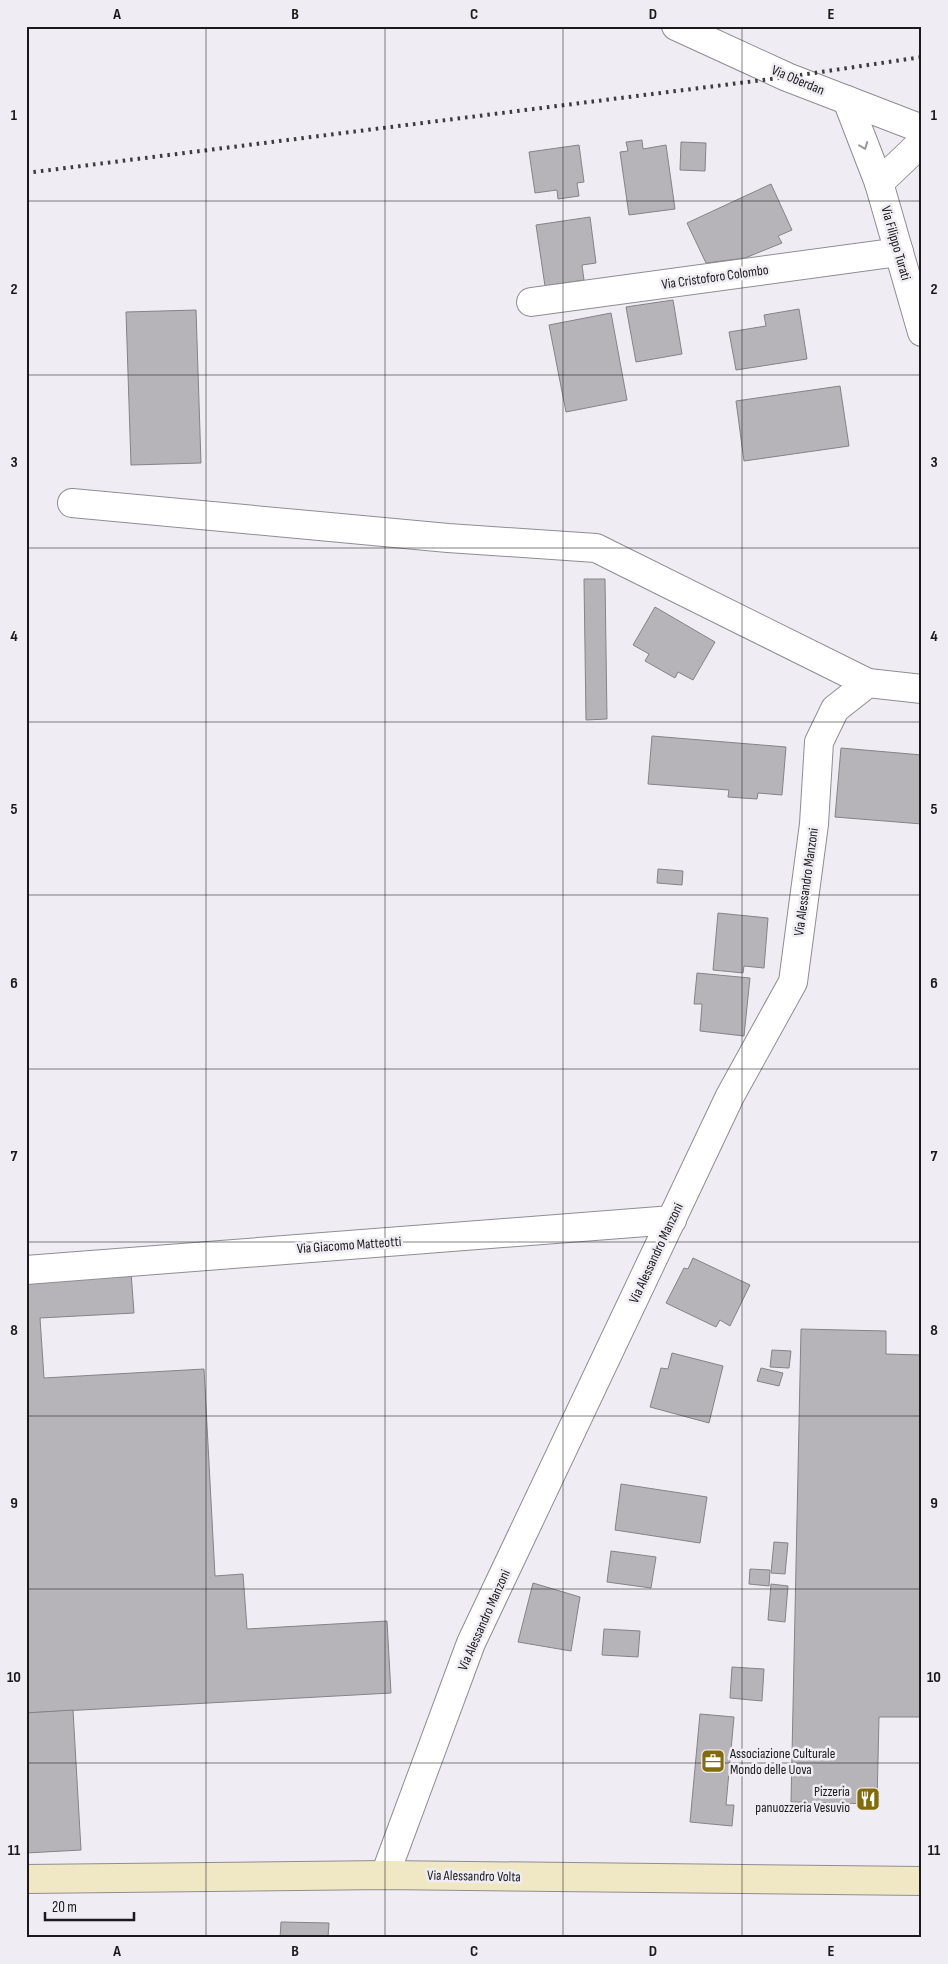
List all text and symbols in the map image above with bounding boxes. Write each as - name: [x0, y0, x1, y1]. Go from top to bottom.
- text: A: [112, 5, 121, 24]
- text: B: [291, 5, 299, 24]
- text: C: [470, 5, 478, 24]
- text: D: [649, 5, 657, 24]
- text: E: [828, 5, 835, 24]
- street label: Via Oberdan: [769, 61, 827, 99]
- text: 1: [11, 106, 18, 125]
- text: 1: [931, 106, 938, 125]
- one-way arrow: [858, 141, 868, 150]
- street label: Via Filippo Turati: [877, 204, 915, 282]
- street label: Via Cristoforo Colombo: [660, 261, 770, 293]
- text: 2: [10, 280, 18, 299]
- text: 2: [930, 280, 938, 299]
- text: 3: [10, 453, 18, 472]
- text: 3: [930, 453, 938, 472]
- text: 4: [10, 627, 18, 646]
- text: 4: [930, 627, 938, 646]
- text: 5: [10, 800, 18, 819]
- text: 5: [930, 800, 938, 819]
- street label: Via Alessandro Manzoni: [790, 827, 822, 937]
- text: 6: [10, 974, 18, 993]
- text: 6: [930, 974, 938, 993]
- text: 7: [11, 1147, 18, 1166]
- text: 7: [931, 1147, 938, 1166]
- street label: Via Alessandro Manzoni: [625, 1200, 687, 1306]
- street label: Via Giacomo Matteotti: [296, 1233, 402, 1257]
- text: 8: [10, 1321, 18, 1340]
- text: 8: [930, 1321, 938, 1340]
- text: 9: [10, 1494, 18, 1513]
- text: 9: [930, 1494, 938, 1513]
- street label: Via Alessandro Manzoni: [454, 1567, 514, 1673]
- text: 10: [7, 1668, 21, 1687]
- text: 10: [927, 1668, 941, 1687]
- place label: Associazione Culturale Mondo delle Uova: [729, 1745, 835, 1778]
- office icon: Associazione Culturale Mondo delle Uova: [700, 1748, 726, 1774]
- place label: Pizzeria panuozzeria Vesuvio: [755, 1783, 850, 1816]
- restaurant icon: Pizzeria panuozzeria Vesuvio: [855, 1786, 881, 1812]
- text: 11: [8, 1841, 21, 1860]
- text: 11: [928, 1841, 941, 1860]
- street label: Via Alessandro Volta: [427, 1867, 521, 1885]
- scale bar: [45, 1889, 134, 1921]
- text: 20 m: [52, 1898, 77, 1917]
- text: A: [112, 1942, 121, 1961]
- text: B: [291, 1942, 299, 1961]
- text: C: [470, 1942, 478, 1961]
- text: D: [649, 1942, 657, 1961]
- text: E: [828, 1942, 835, 1961]

